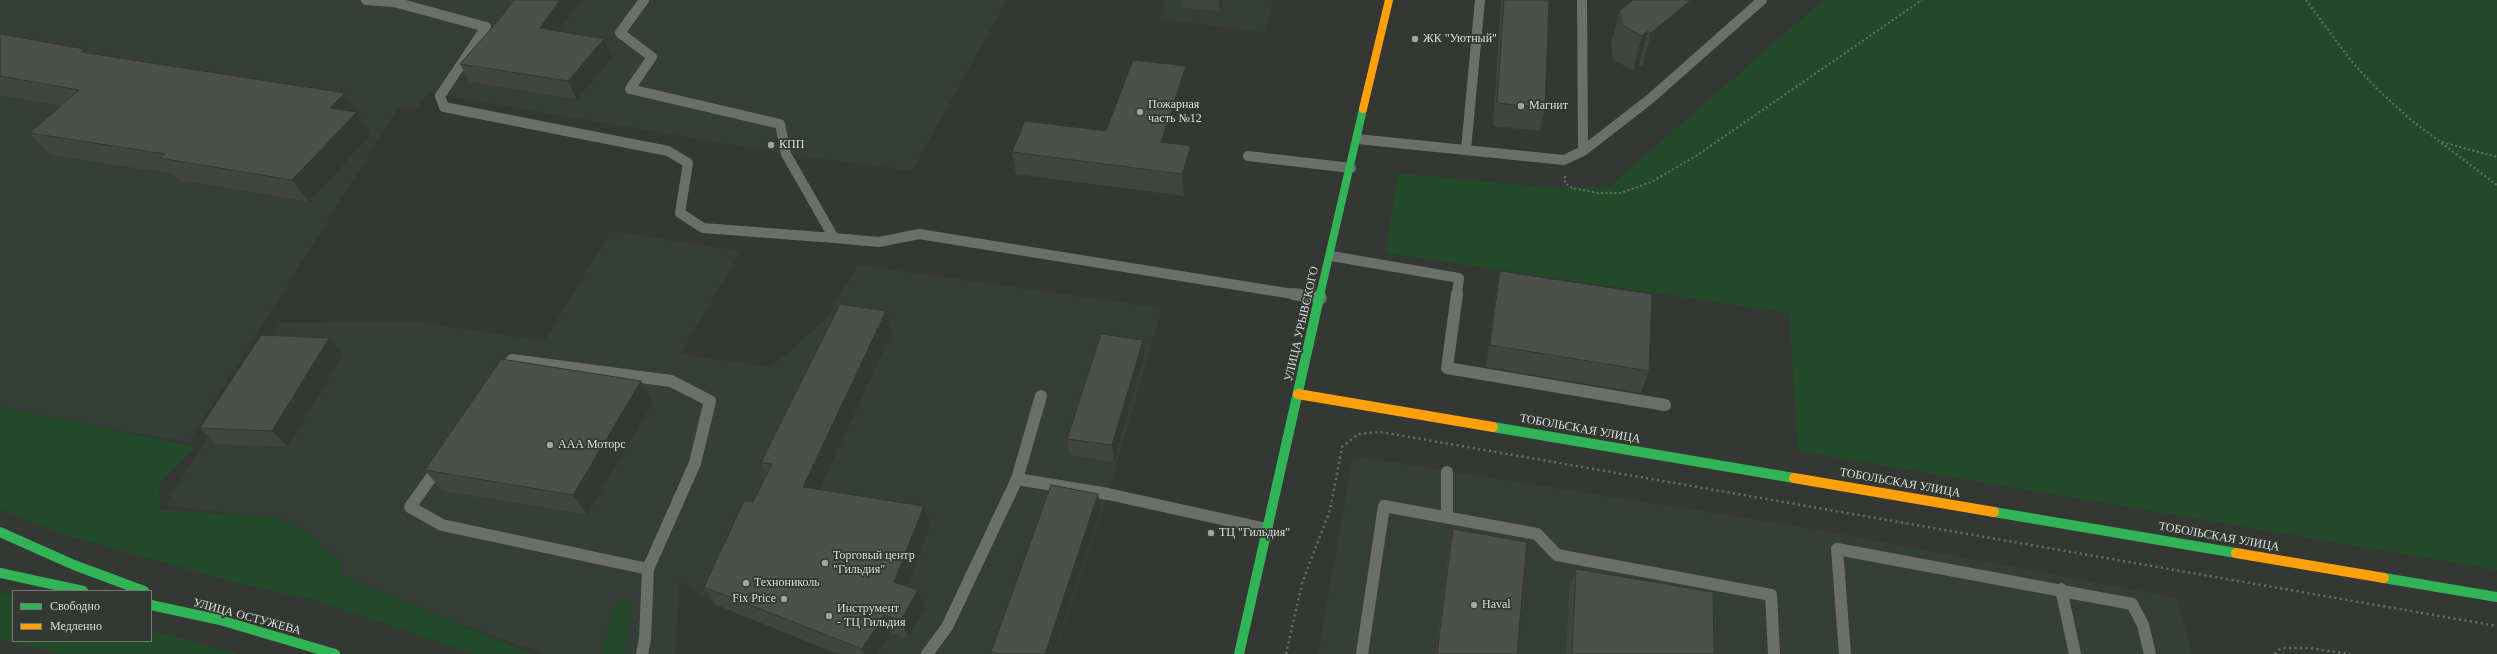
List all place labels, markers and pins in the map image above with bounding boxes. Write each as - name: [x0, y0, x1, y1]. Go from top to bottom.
- place label: ЖК "Уютный": [1423, 32, 1497, 46]
- marker: ЖК "Уютный": [1410, 34, 1420, 44]
- place label: Пожарная часть №12: [1148, 98, 1202, 126]
- place label: Магнит: [1529, 99, 1568, 113]
- marker: Магнит: [1516, 101, 1526, 111]
- marker: Пожарная часть №12: [1135, 107, 1145, 117]
- place label: КПП: [779, 138, 804, 152]
- marker: КПП: [766, 140, 776, 150]
- place label: ААА Моторс: [558, 438, 626, 452]
- marker: ААА Моторс: [545, 440, 555, 450]
- place label: ТЦ "Гильдия": [1219, 526, 1290, 540]
- marker: ТЦ "Гильдия": [1206, 528, 1216, 538]
- place label: Торговый центр "Гильдия": [833, 549, 915, 577]
- marker: Торговый центр "Гильдия": [820, 558, 830, 568]
- place label: Технониколь: [754, 576, 820, 590]
- marker: Технониколь: [741, 578, 751, 588]
- place label: Fix Price: [732, 592, 776, 606]
- marker: Fix Price: [779, 594, 789, 604]
- place label: Haval: [1482, 598, 1511, 612]
- marker: Haval: [1469, 600, 1479, 610]
- place label: Инструмент - ТЦ Гильдия: [837, 602, 905, 630]
- marker: Инструмент - ТЦ Гильдия: [824, 611, 834, 621]

